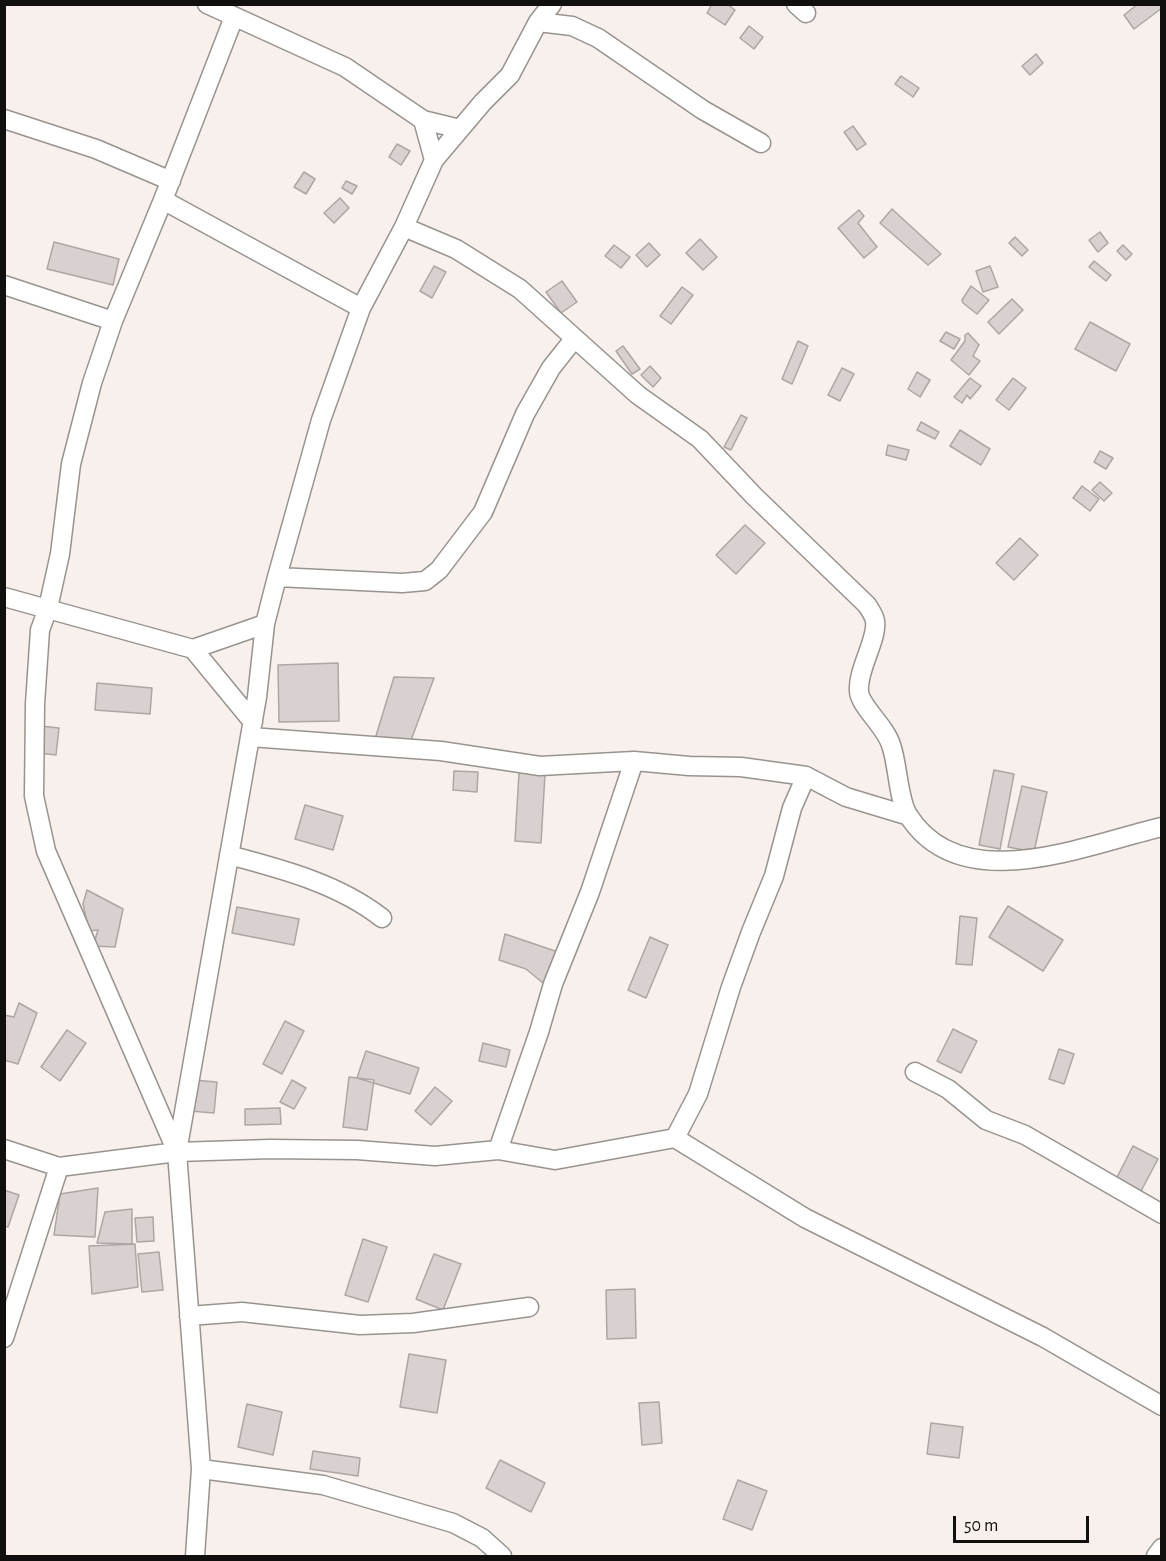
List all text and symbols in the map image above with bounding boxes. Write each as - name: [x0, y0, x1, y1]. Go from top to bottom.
- scale bar: [956, 1504, 1092, 1542]
- text: 50 m: [964, 1517, 998, 1535]

